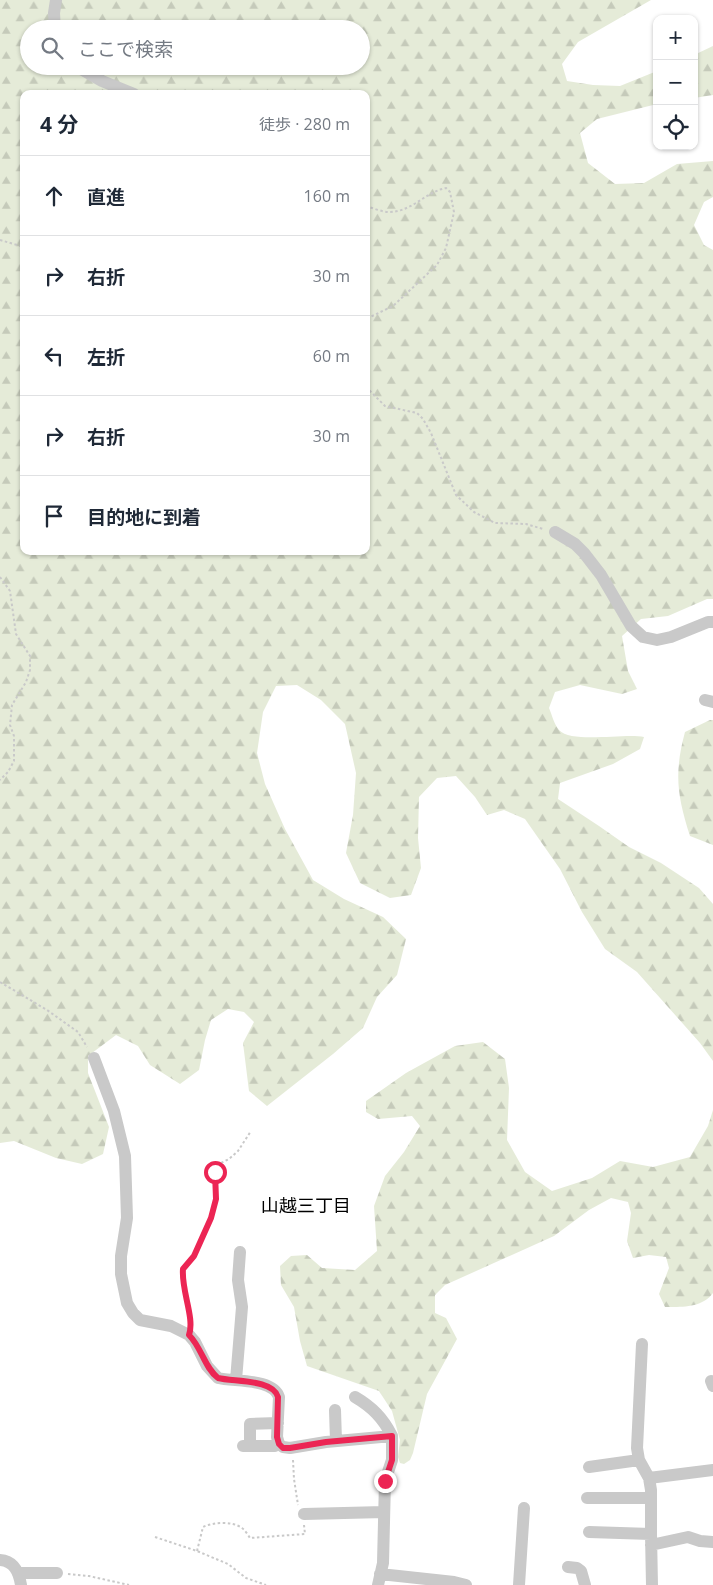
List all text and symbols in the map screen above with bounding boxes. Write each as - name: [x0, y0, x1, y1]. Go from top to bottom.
- map controls: [653, 15, 698, 150]
- button: +: [653, 15, 698, 60]
- search box: [20, 20, 370, 75]
- icon: search: [38, 34, 66, 62]
- text: ここで検索: [78, 36, 173, 62]
- button: −: [653, 60, 698, 105]
- button: locate: [653, 105, 698, 150]
- text: 4 分: [40, 110, 78, 138]
- text: 徒歩 · 280 m: [259, 113, 350, 135]
- icon: ahead: [40, 182, 68, 210]
- text: 直進: [87, 184, 125, 210]
- text: 160 m: [304, 185, 350, 207]
- icon: right: [40, 262, 68, 290]
- text: 右折: [87, 264, 125, 290]
- text: 30 m: [313, 265, 350, 287]
- icon: left: [40, 342, 68, 370]
- text: 左折: [87, 344, 125, 370]
- text: 60 m: [313, 345, 350, 367]
- icon: right: [40, 422, 68, 450]
- text: 右折: [87, 424, 125, 450]
- text: 30 m: [313, 425, 350, 447]
- icon: arrive: [40, 502, 68, 530]
- text: 目的地に到着: [87, 504, 201, 530]
- route start: [204, 1161, 227, 1184]
- district label: 山越三丁目: [261, 1193, 351, 1217]
- route end: [374, 1470, 397, 1493]

